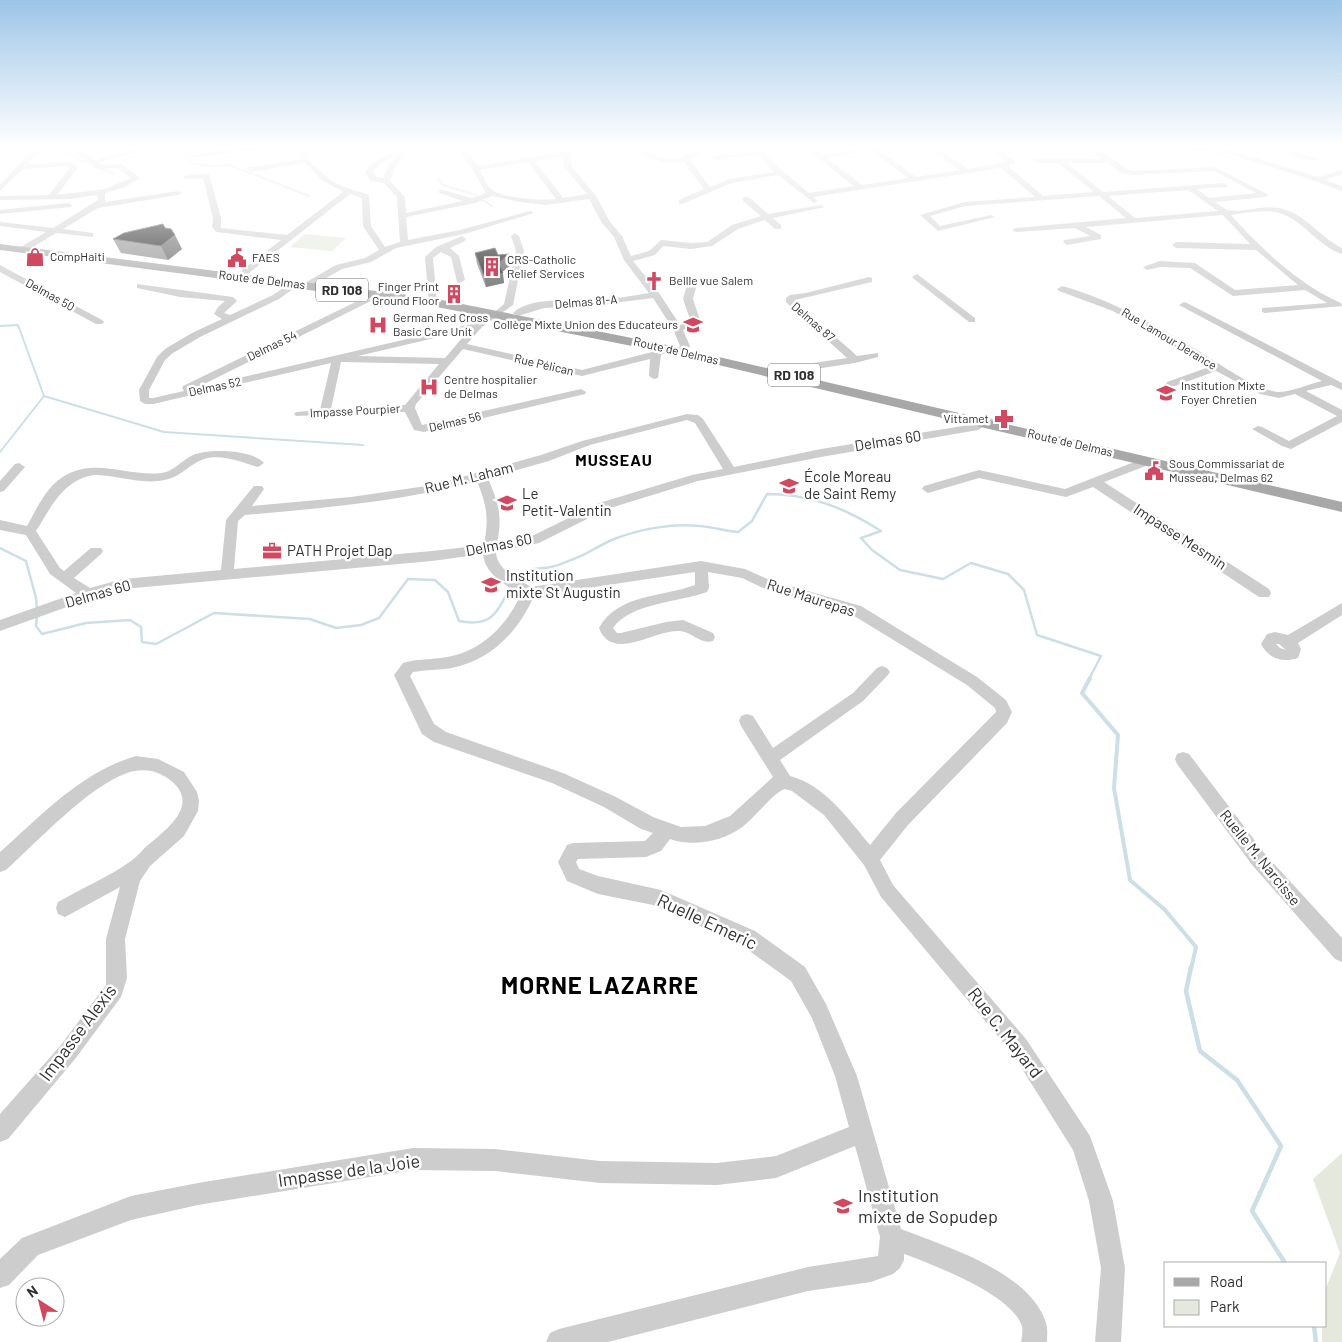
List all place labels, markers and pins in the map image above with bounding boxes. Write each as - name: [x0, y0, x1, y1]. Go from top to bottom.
- shop icon: CompHaiti: [24, 246, 46, 268]
- public building icon: FAES: [226, 247, 248, 269]
- place label: CompHaiti: [50, 249, 105, 263]
- place label: FAES: [252, 250, 280, 264]
- place label: CRS-Catholic Relief Services: [507, 252, 585, 280]
- building icon: CRS-Catholic Relief Services: [481, 256, 503, 278]
- church icon: Bellle vue Salem: [643, 270, 665, 292]
- place label: Bellle vue Salem: [669, 273, 753, 287]
- place label: Finger Print Ground Floor: [372, 279, 440, 307]
- building icon: Finger Print Ground Floor: [443, 283, 465, 305]
- place label: German Red Cross Basic Care Unit: [393, 310, 488, 338]
- hospital icon: German Red Cross Basic Care Unit: [367, 314, 389, 336]
- school or university icon: Collège Mixte Union des Educateurs: [682, 314, 704, 336]
- place label: Collège Mixte Union des Educateurs: [493, 317, 678, 331]
- place label: Centre hospitalier de Delmas: [444, 372, 538, 400]
- hospital icon: Centre hospitalier de Delmas: [418, 376, 440, 398]
- place label: Institution Mixte Foyer Chretien: [1181, 378, 1265, 406]
- school or university icon: Institution Mixte Foyer Chretien: [1155, 382, 1177, 404]
- pharmacy icon: Vittamet: [993, 408, 1015, 430]
- place label: Vittamet: [943, 411, 989, 425]
- place label: Sous Commissariat de Musseau, Delmas 62: [1169, 456, 1285, 484]
- public building icon: Sous Commissariat de Musseau, Delmas 62: [1143, 460, 1165, 482]
- place label: École Moreau de Saint Remy: [804, 467, 896, 502]
- school or university icon: École Moreau de Saint Remy: [778, 475, 800, 497]
- place label: Le Petit-Valentin: [522, 484, 612, 519]
- school or university icon: Le Petit-Valentin: [496, 492, 518, 514]
- office icon: PATH Projet Dap: [261, 540, 283, 562]
- place label: PATH Projet Dap: [287, 541, 393, 559]
- place label: Institution mixte St Augustin: [506, 566, 621, 601]
- school or university icon: Institution mixte St Augustin: [480, 574, 502, 596]
- place label: Institution mixte de Sopudep: [858, 1184, 998, 1227]
- school or university icon: Institution mixte de Sopudep: [832, 1195, 854, 1217]

